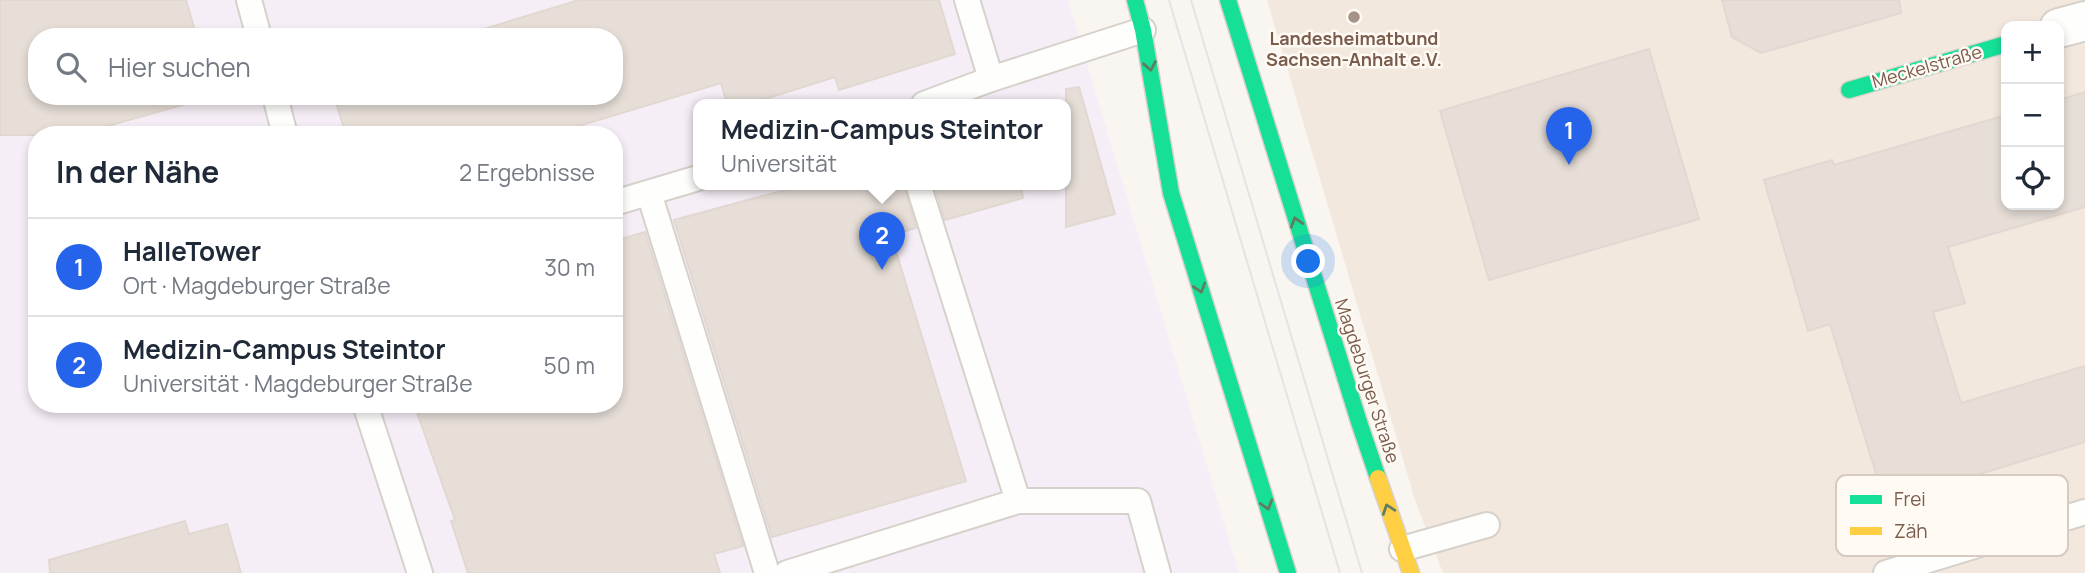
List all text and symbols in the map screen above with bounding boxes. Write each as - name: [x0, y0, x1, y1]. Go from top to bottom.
- marker: Landesheimatbund Sachsen-Anhalt e.V.: [1346, 9, 1362, 25]
- map controls: [2001, 21, 2064, 210]
- button: +: [2001, 21, 2064, 84]
- place label: Landesheimatbund Sachsen-Anhalt e.V.: [1266, 26, 1442, 71]
- search box: [28, 28, 623, 105]
- street label: Meckelstraße: [1869, 39, 1984, 93]
- icon: search: [52, 48, 90, 86]
- text: Hier suchen: [108, 49, 251, 85]
- one-way arrow: [1142, 61, 1157, 72]
- button: −: [2001, 84, 2064, 147]
- popup: [693, 99, 1071, 190]
- pin: 1: [1546, 107, 1592, 165]
- text: Medizin-Campus Steintor: [721, 111, 1043, 147]
- text: Universität: [721, 147, 837, 179]
- button: locate: [2001, 147, 2064, 210]
- text: In der Nähe: [56, 151, 219, 192]
- text: 2 Ergebnisse: [459, 156, 595, 188]
- pin: 2: [859, 212, 905, 270]
- one-way arrow: [1290, 216, 1305, 228]
- text: HalleTower: [123, 233, 261, 269]
- your location: [1291, 244, 1325, 278]
- text: 1: [74, 251, 84, 283]
- text: 30 m: [544, 251, 595, 283]
- text: Ort · Magdeburger Straße: [123, 269, 391, 301]
- one-way arrow: [1192, 282, 1207, 294]
- street label: Magdeburger Straße: [1330, 295, 1406, 466]
- text: Medizin-Campus Steintor: [123, 331, 446, 367]
- text: 2: [72, 349, 86, 381]
- text: 50 m: [544, 349, 595, 381]
- text: Universität · Magdeburger Straße: [123, 367, 473, 399]
- legend: [1836, 475, 2068, 556]
- text: Frei: [1894, 486, 1926, 512]
- one-way arrow: [1258, 499, 1273, 511]
- one-way arrow: [1382, 503, 1396, 515]
- text: Zäh: [1894, 518, 1928, 544]

